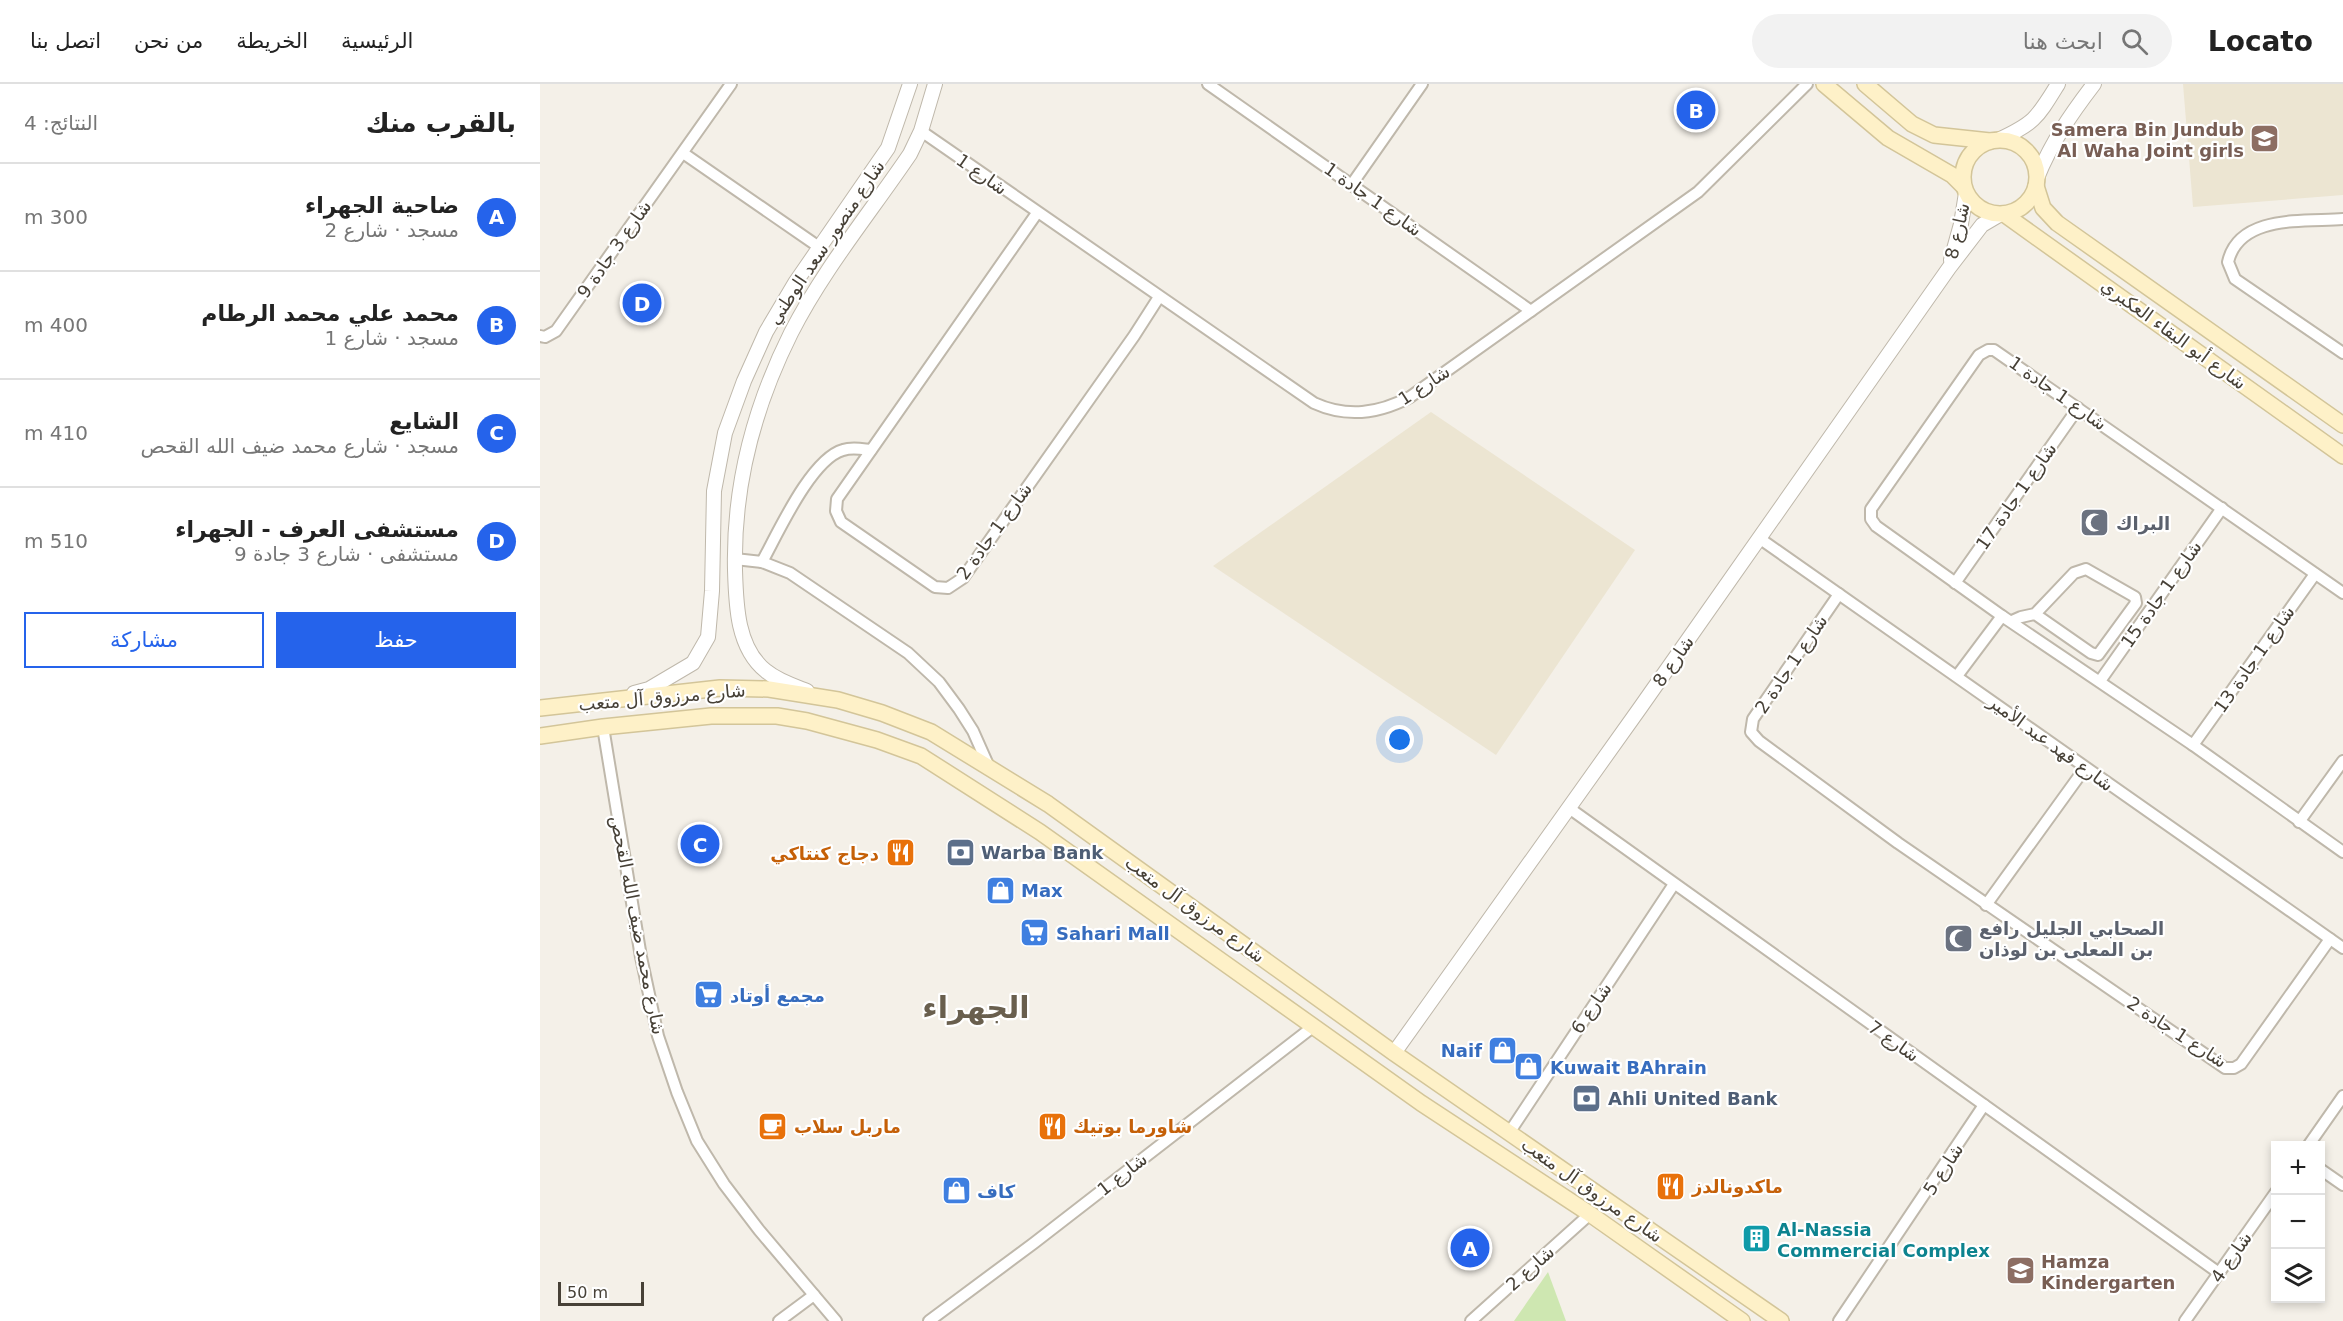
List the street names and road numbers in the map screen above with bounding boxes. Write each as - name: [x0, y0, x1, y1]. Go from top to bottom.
- street label: شارع 1: [952, 149, 1011, 200]
- street label: شارع منصور سعد الوطني: [763, 156, 890, 329]
- street label: شارع 1 جادة 1: [1320, 158, 1426, 241]
- street label: شارع 3 جادة 9: [573, 196, 656, 302]
- street label: شارع 8: [1940, 201, 1975, 261]
- street label: شارع أبو البقاء العكبري: [2097, 274, 2251, 394]
- street label: شارع 1 جادة 1: [2005, 352, 2111, 435]
- street label: شارع 1: [1394, 361, 1454, 410]
- street label: شارع 1 جادة 17: [1971, 439, 2061, 554]
- street label: شارع 1 جادة 2: [952, 479, 1037, 584]
- street label: شارع 1 جادة 15: [2116, 537, 2206, 652]
- street label: شارع 1 جادة 13: [2209, 602, 2299, 717]
- street label: شارع 1 جادة 2: [1750, 611, 1832, 718]
- street label: شارع 8: [1648, 632, 1699, 691]
- street label: شارع مرزوق آل متعب: [578, 678, 746, 716]
- street label: شارع فهد عبد الأمير: [1983, 690, 2118, 796]
- street label: شارع محمد ضيف الله القحص: [605, 814, 670, 1037]
- street label: شارع مرزوق آل متعب: [1120, 850, 1270, 968]
- street label: شارع 6: [1566, 978, 1617, 1038]
- street label: شارع 1 جادة 2: [2123, 992, 2231, 1073]
- street label: شارع 7: [1864, 1016, 1923, 1067]
- street label: شارع مرزوق آل متعب: [1517, 1133, 1667, 1247]
- street label: شارع 5: [1919, 1139, 1968, 1199]
- street label: شارع 1: [1093, 1148, 1152, 1201]
- street label: شارع 4: [2206, 1228, 2257, 1287]
- street label: شارع 2: [1502, 1241, 1559, 1296]

